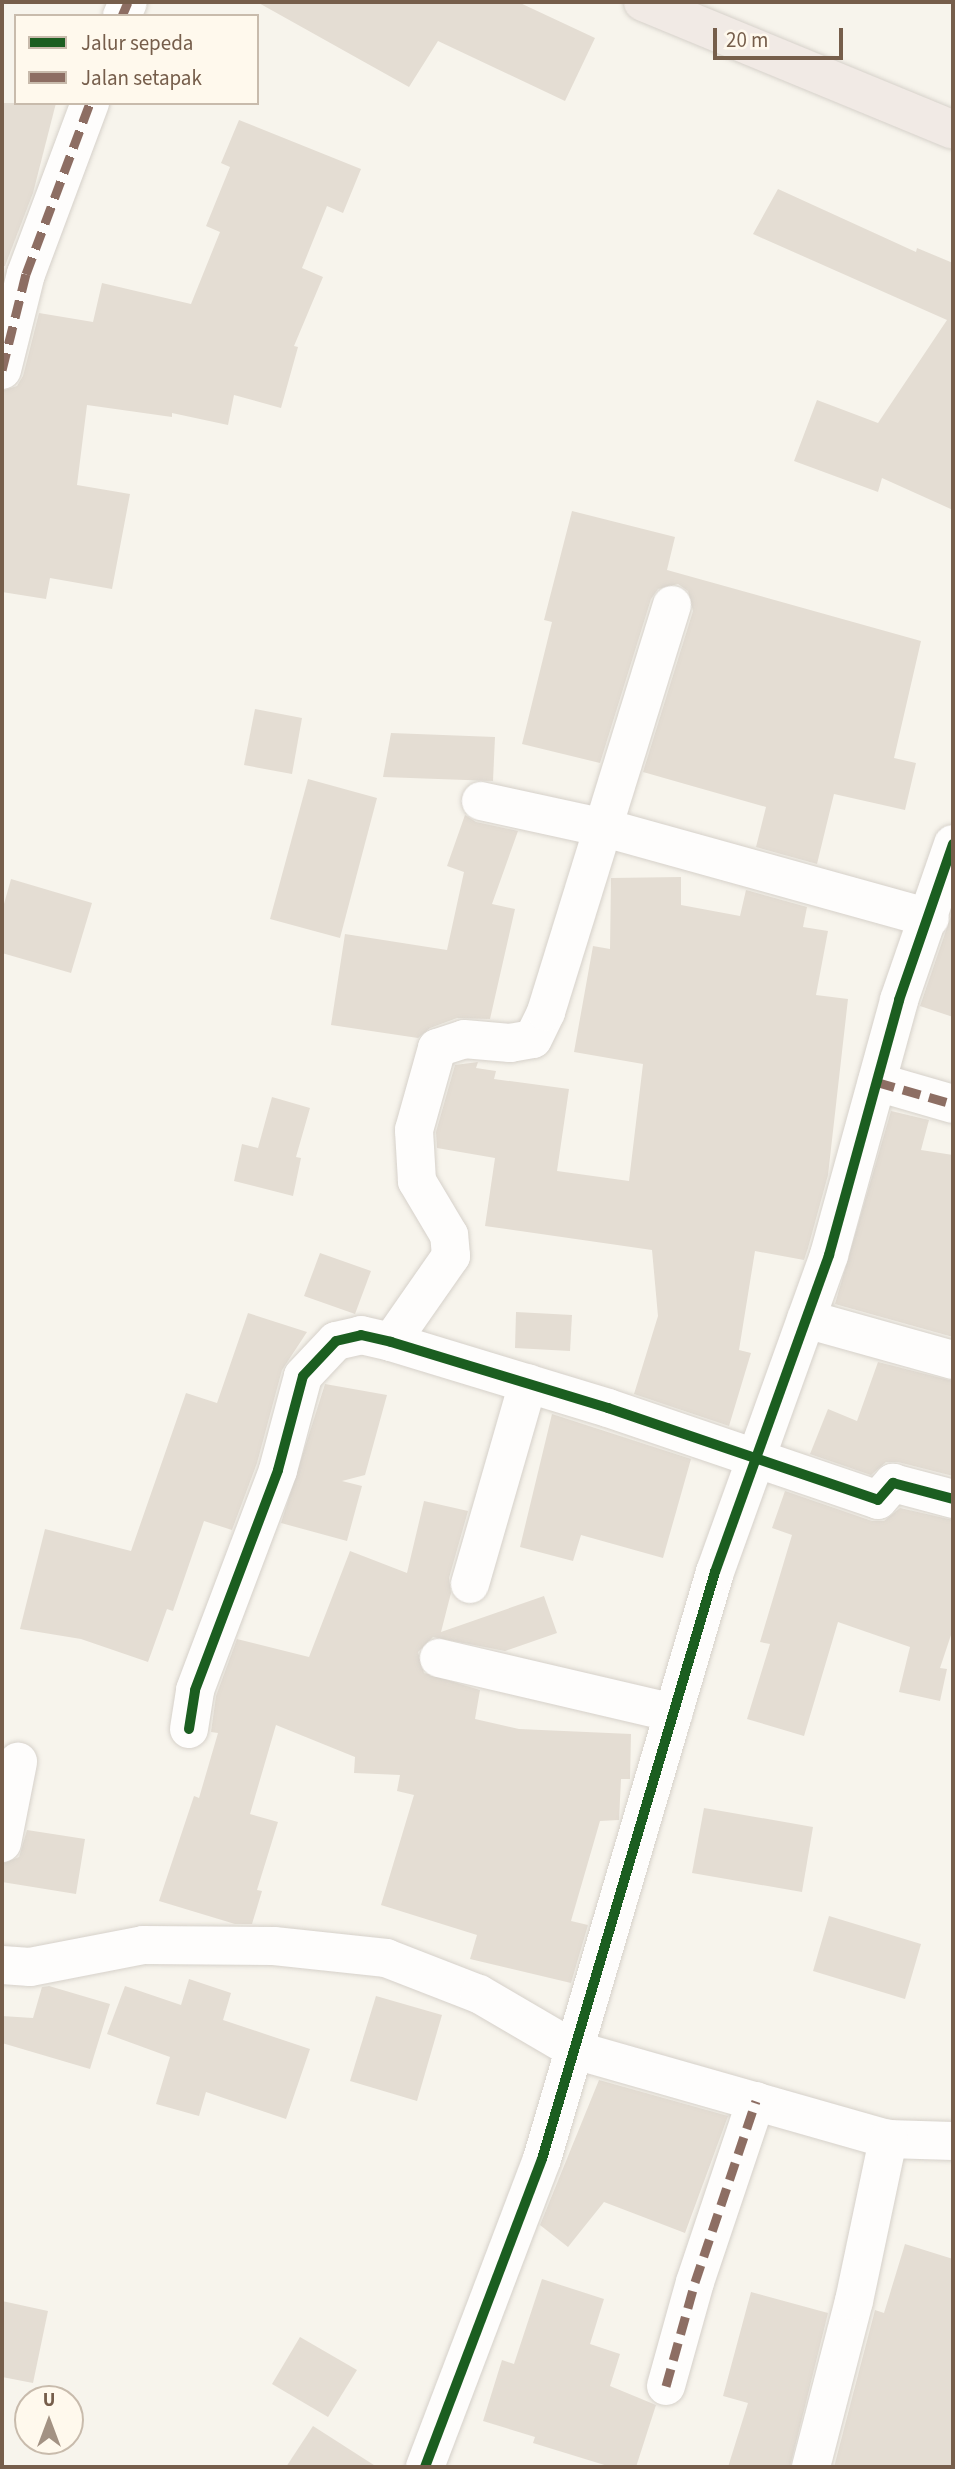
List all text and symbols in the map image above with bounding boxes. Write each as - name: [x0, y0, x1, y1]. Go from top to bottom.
- legend: [14, 14, 259, 105]
- scale bar: [717, 14, 846, 58]
- text: 20 m: [726, 25, 768, 55]
- text: Jalur sepeda: [81, 28, 193, 58]
- text: Jalan setapak: [81, 63, 202, 93]
- north arrow: [14, 2385, 84, 2455]
- text: U: [43, 2387, 55, 2414]

